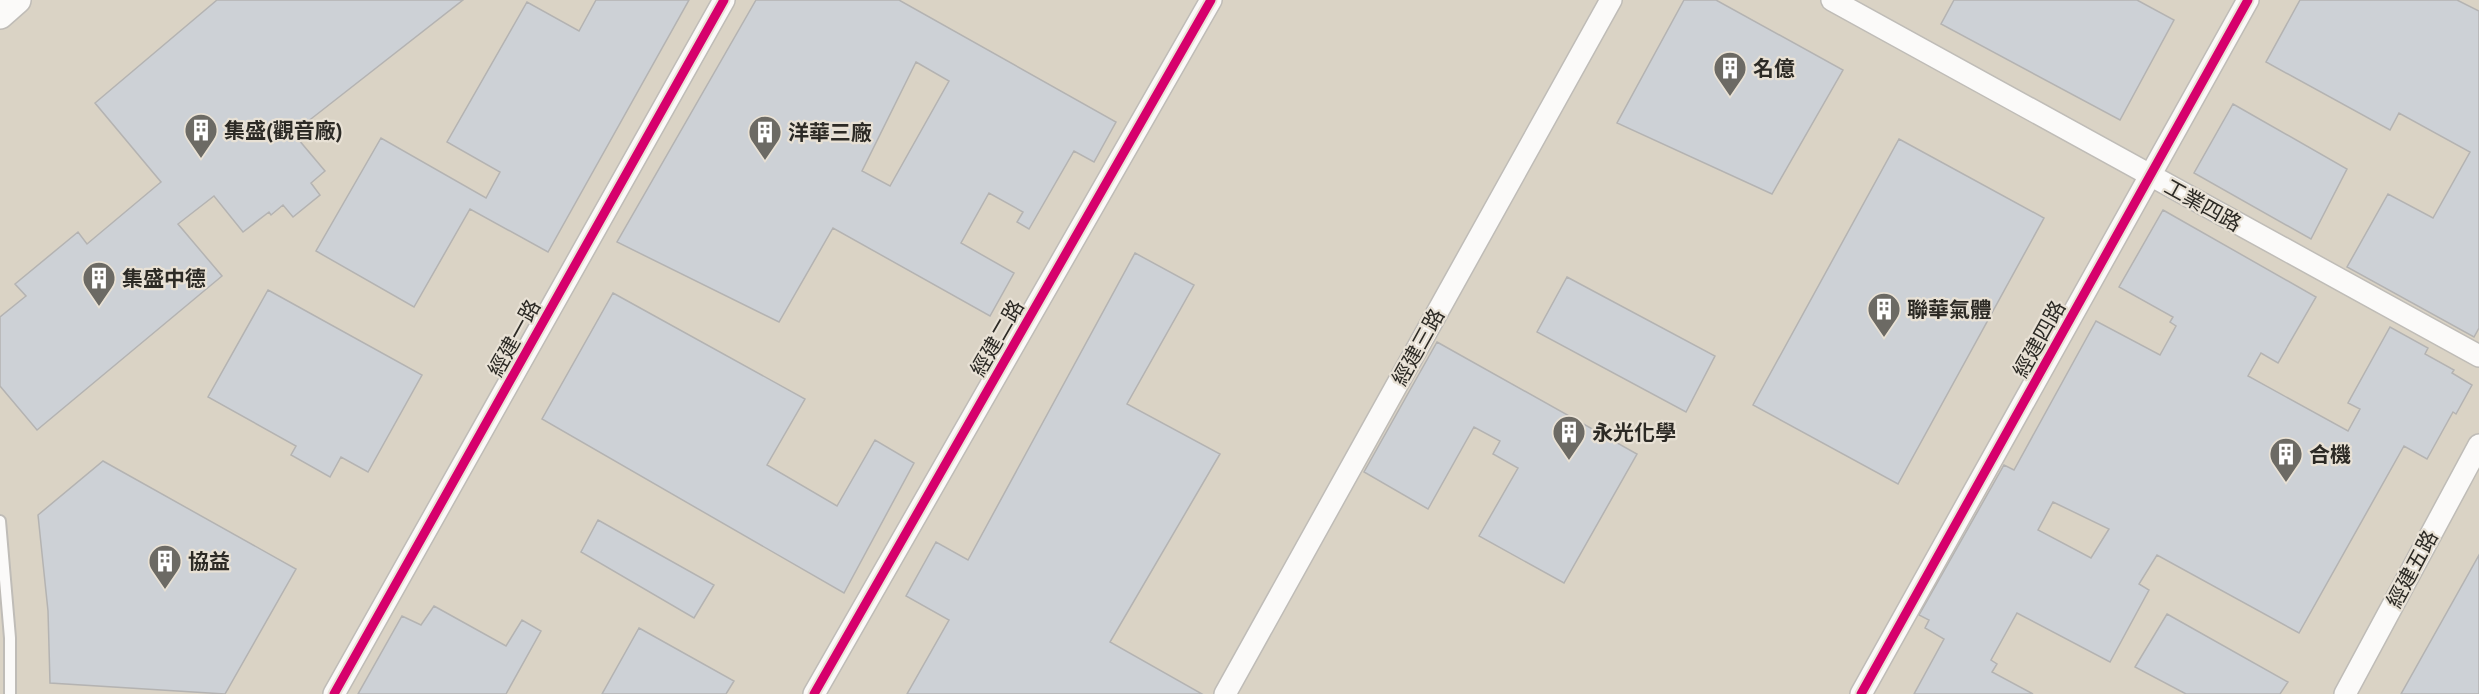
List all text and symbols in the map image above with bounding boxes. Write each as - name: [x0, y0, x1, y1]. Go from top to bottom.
- building icon: 名億: [1712, 50, 1748, 97]
- place label: 名億: [1753, 55, 1795, 82]
- building icon: 集盛(觀音廠): [183, 112, 219, 159]
- building icon: 洋華三廠: [747, 114, 783, 161]
- place label: 集盛(觀音廠): [224, 117, 343, 144]
- place label: 洋華三廠: [788, 119, 872, 146]
- street label: 工業四路: [2160, 173, 2246, 237]
- building icon: 集盛中德: [81, 260, 117, 307]
- place label: 集盛中德: [122, 265, 206, 292]
- building icon: 聯華氣體: [1866, 291, 1902, 338]
- street label: 經建一路: [482, 295, 546, 381]
- street label: 經建二路: [964, 295, 1030, 381]
- place label: 聯華氣體: [1907, 296, 1991, 323]
- street label: 經建四路: [2007, 296, 2071, 382]
- street label: 經建三路: [1386, 304, 1450, 390]
- building icon: 永光化學: [1551, 414, 1587, 461]
- place label: 永光化學: [1592, 419, 1676, 446]
- building icon: 合機: [2268, 436, 2304, 483]
- place label: 合機: [2309, 441, 2351, 468]
- street label: 經建五路: [2380, 526, 2444, 612]
- building icon: 協益: [147, 543, 183, 590]
- place label: 協益: [188, 548, 230, 575]

